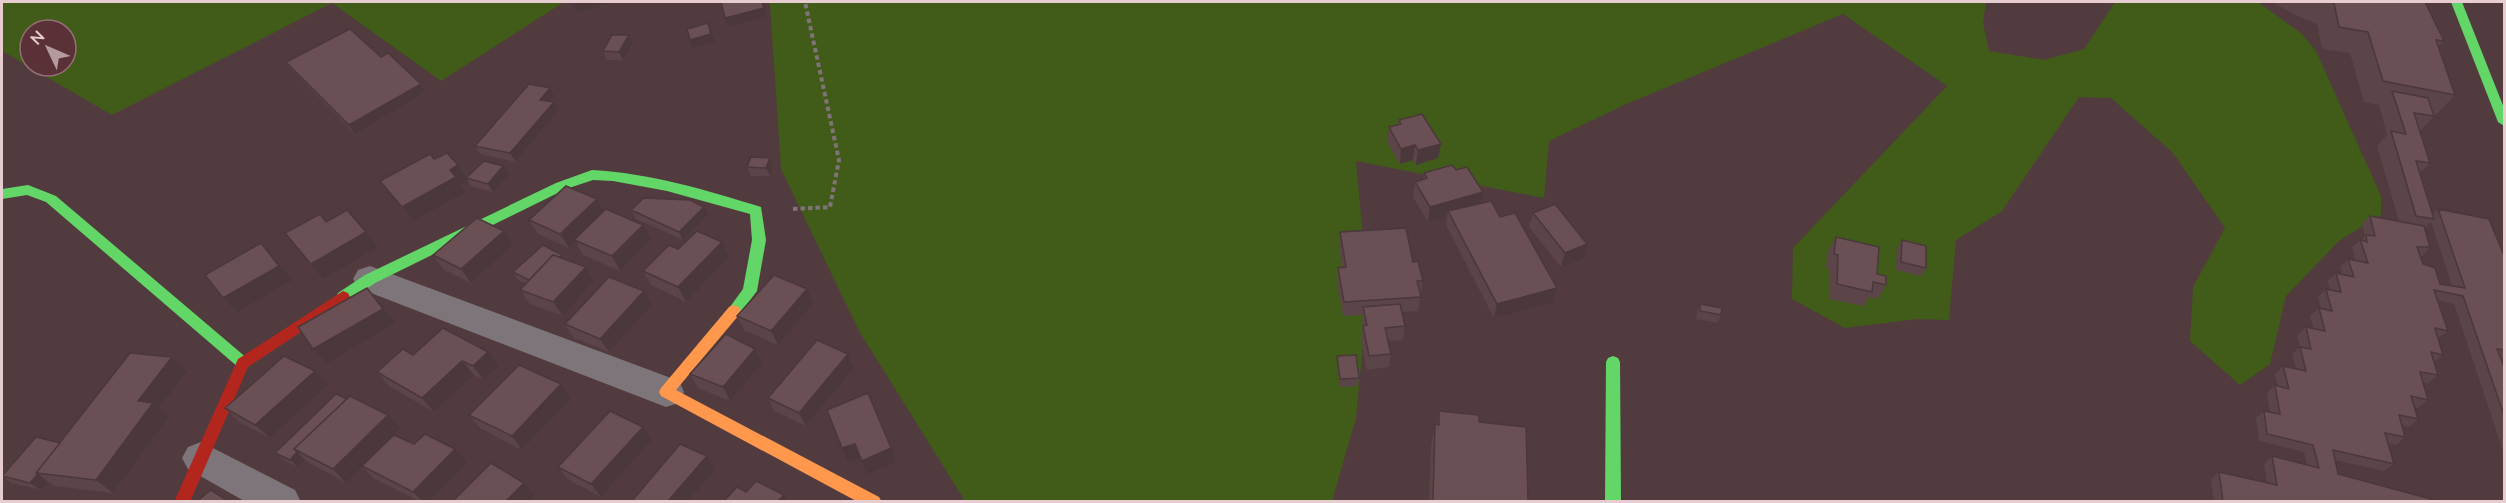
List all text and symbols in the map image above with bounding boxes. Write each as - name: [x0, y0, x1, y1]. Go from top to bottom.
- north arrow: [18, 18, 78, 78]
- text: N: [26, 26, 49, 49]

